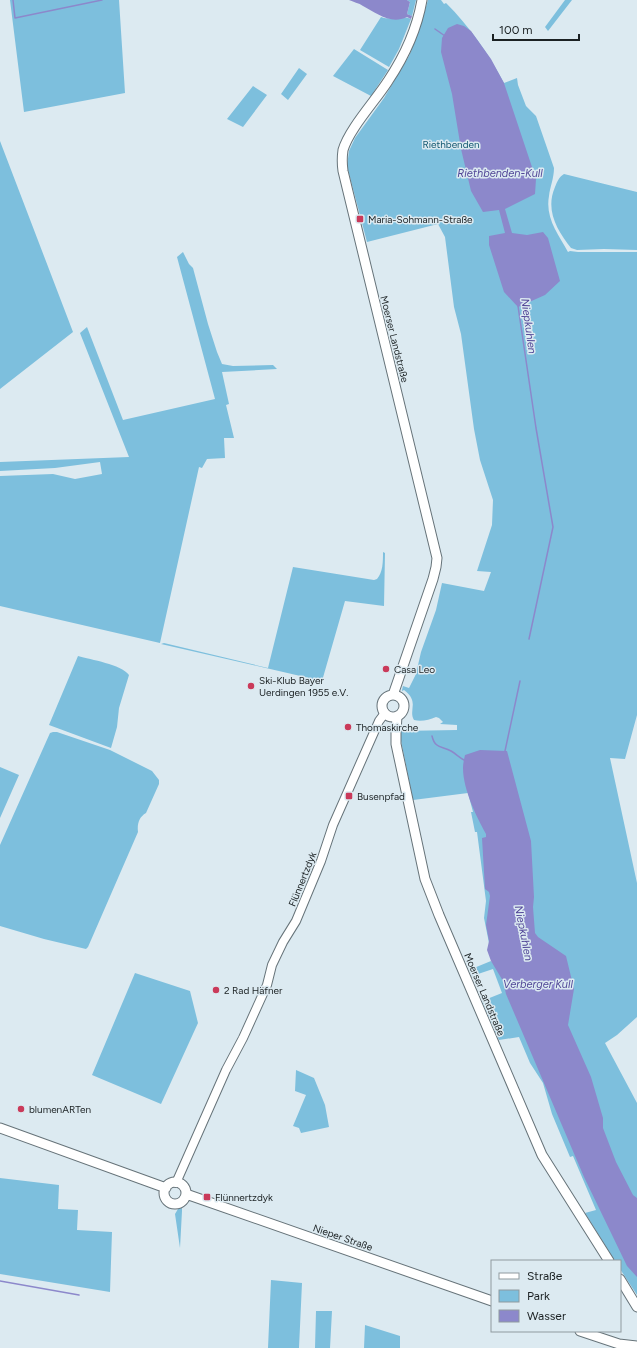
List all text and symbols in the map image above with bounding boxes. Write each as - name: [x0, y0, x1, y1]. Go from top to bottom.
- scale bar: [493, 16, 579, 42]
- text: 100 m: [499, 23, 533, 37]
- park label: Riethbenden: [422, 138, 480, 151]
- water label: Riethbenden-Kull: [457, 167, 543, 180]
- place label: Maria-Sohmann-Straße: [368, 213, 473, 226]
- marker: Maria-Sohmann-Straße: [355, 214, 365, 224]
- street label: Moerser Landstraße: [377, 294, 412, 384]
- water label: Niepkuhlen: [518, 298, 539, 355]
- place label: Casa Leo: [394, 663, 435, 676]
- marker: Casa Leo: [381, 664, 391, 674]
- place label: Ski-Klub Bayer Uerdingen 1955 e.V.: [259, 674, 348, 699]
- marker: Ski-Klub Bayer Uerdingen 1955 e.V.: [246, 681, 256, 691]
- place label: Thomaskirche: [356, 721, 419, 734]
- marker: Thomaskirche: [343, 722, 353, 732]
- place label: Busenpfad: [357, 790, 405, 803]
- marker: Busenpfad: [344, 791, 354, 801]
- street label: Flünnertzdyk: [286, 850, 319, 908]
- water label: Niepkuhlen: [512, 904, 535, 962]
- street label: Moerser Landstraße: [461, 951, 508, 1038]
- water label: Verberger Kull: [503, 978, 573, 991]
- place label: 2 Rad Häfner: [224, 984, 283, 997]
- marker: 2 Rad Häfner: [211, 985, 221, 995]
- place label: blumenARTen: [29, 1103, 92, 1116]
- marker: blumenARTen: [16, 1104, 26, 1114]
- place label: Flünnertzdyk: [215, 1191, 273, 1204]
- marker: Flünnertzdyk: [202, 1192, 212, 1202]
- street label: Nieper Straße: [311, 1221, 375, 1254]
- legend: [491, 1260, 621, 1332]
- text: Straße: [527, 1269, 563, 1283]
- text: Park: [527, 1289, 550, 1303]
- text: Wasser: [527, 1309, 566, 1323]

